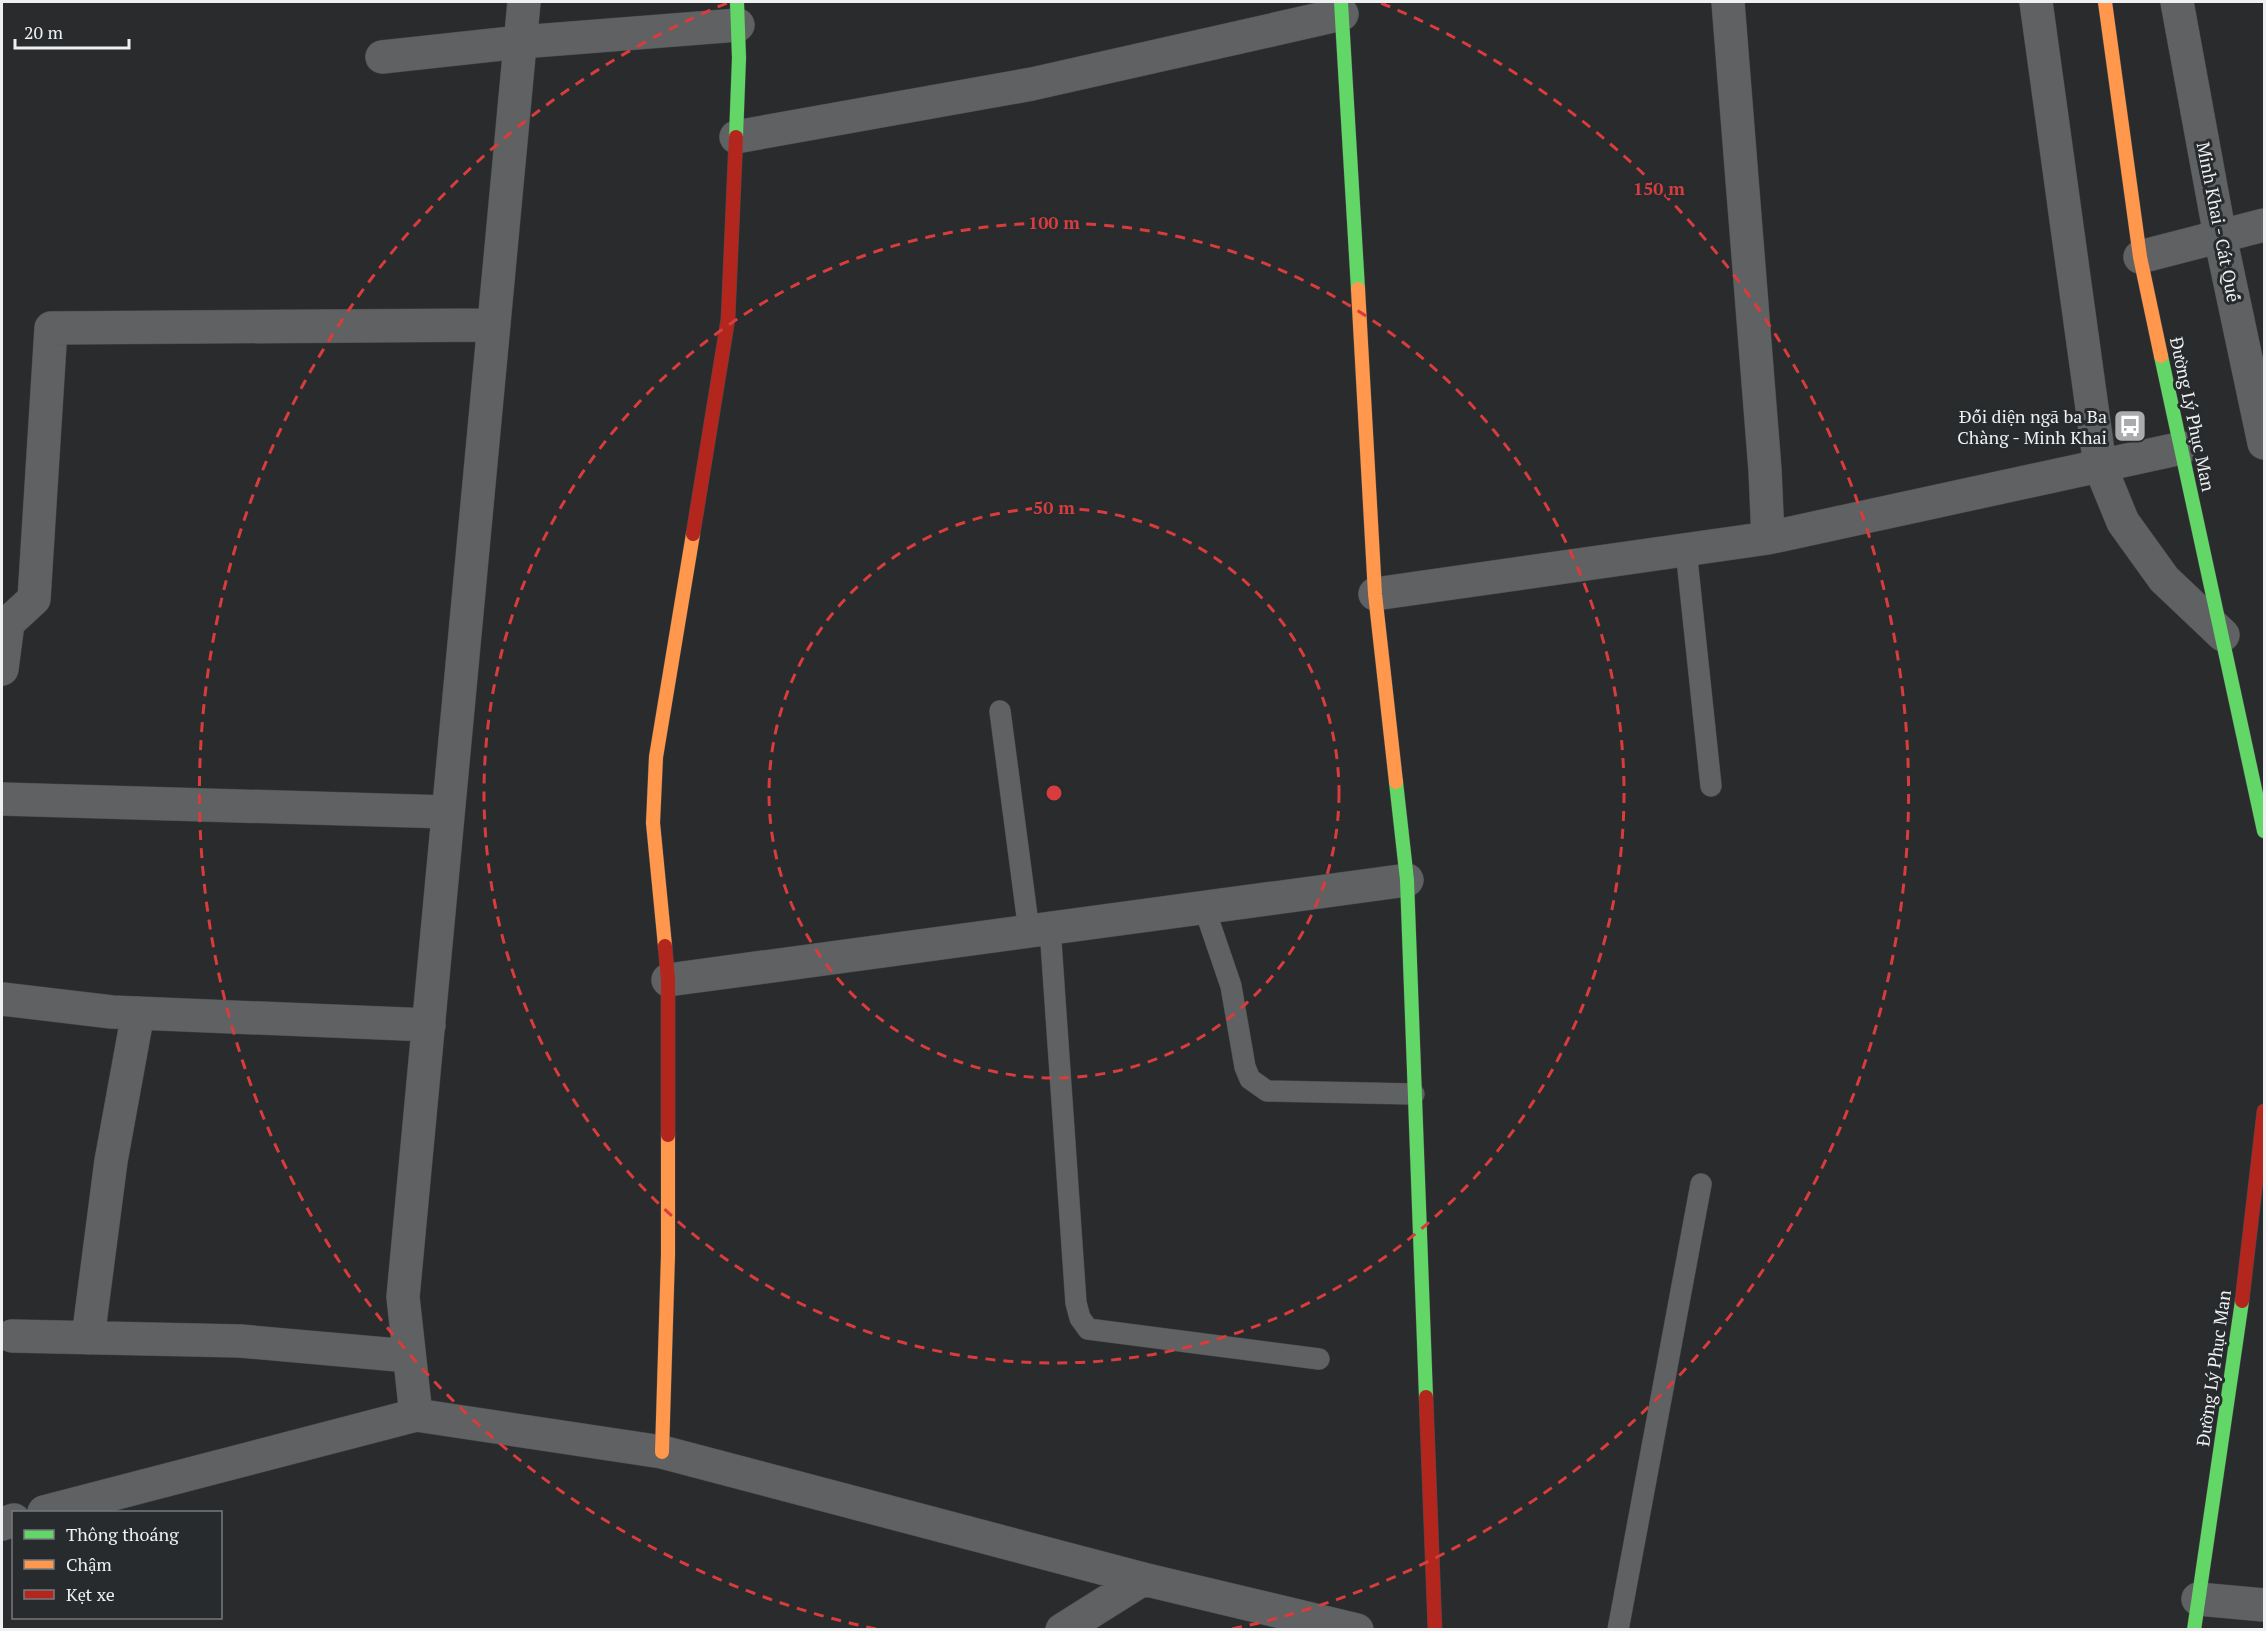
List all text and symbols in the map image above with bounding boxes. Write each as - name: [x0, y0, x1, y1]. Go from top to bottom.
- scale bar: [15, 12, 129, 50]
- text: 20 m: [24, 20, 64, 44]
- street label: Minh Khai - Cát Quế: [2192, 140, 2246, 304]
- text: 150 m: [1633, 176, 1685, 200]
- text: 100 m: [1028, 210, 1080, 234]
- street label: Đường Lý Phục Man: [2165, 334, 2221, 494]
- place label: Đối diện ngã ba Ba Chàng - Minh Khai: [1957, 404, 2107, 449]
- bus stop icon: Đối diện ngã ba Ba Chàng - Minh Khai: [2112, 408, 2148, 444]
- text: 50 m: [1033, 495, 1075, 519]
- centre of rings: [1044, 783, 1064, 803]
- street label: Đường Lý Phục Man: [2190, 1288, 2236, 1448]
- legend: [12, 1511, 222, 1619]
- text: Thông thoáng: [66, 1522, 179, 1546]
- text: Chậm: [66, 1552, 112, 1576]
- text: Kẹt xe: [66, 1582, 115, 1606]

